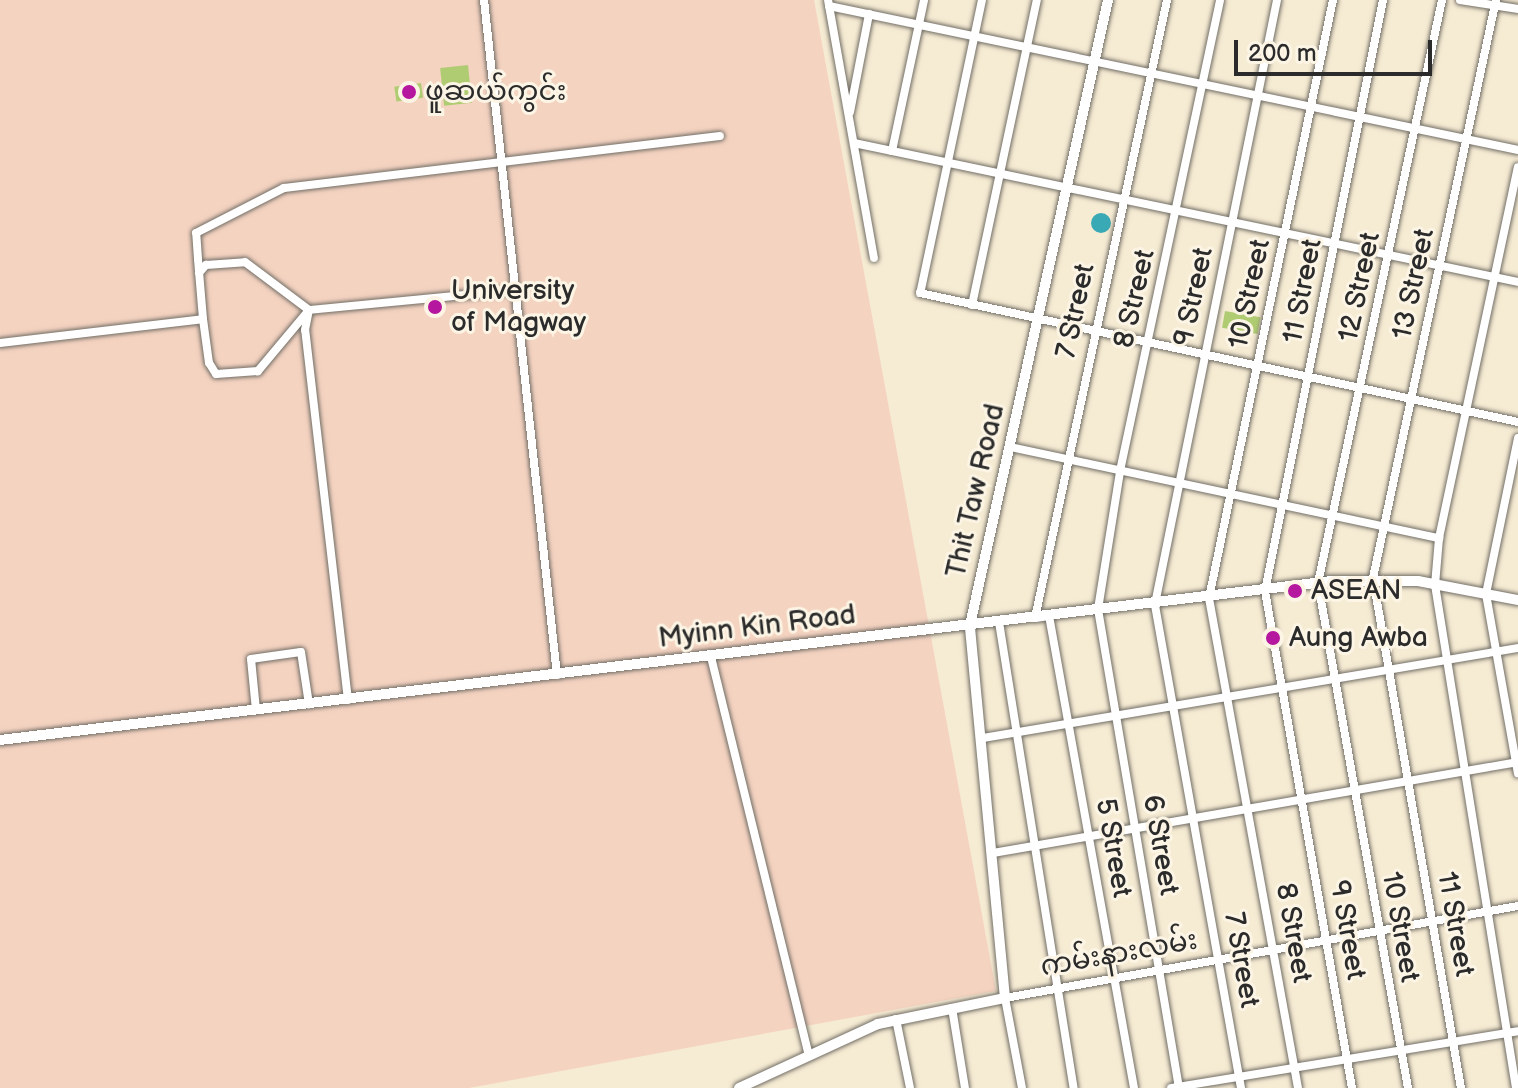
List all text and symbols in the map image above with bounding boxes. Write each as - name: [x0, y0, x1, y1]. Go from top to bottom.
- scale bar: [1238, 24, 1436, 74]
- text: 200 m: [1248, 39, 1317, 68]
- place label: ဖူဆယ်ကွင်း: [425, 75, 566, 109]
- marker: ဖူဆယ်ကွင်း: [400, 83, 418, 101]
- street label: 13 Street: [1386, 225, 1442, 343]
- street label: 12 Street: [1332, 229, 1388, 345]
- street label: 10 Street: [1222, 236, 1278, 352]
- street label: 11 Street: [1276, 236, 1330, 346]
- street label: 9 Street: [1167, 244, 1221, 350]
- street label: 8 Street: [1107, 246, 1163, 352]
- street label: 7 Street: [1049, 259, 1103, 363]
- place label: University of Magway: [451, 274, 586, 340]
- marker: University of Magway: [426, 298, 444, 316]
- street label: Thit Taw Road: [940, 400, 1012, 582]
- place label: ASEAN: [1311, 574, 1402, 608]
- marker: ASEAN: [1286, 582, 1304, 600]
- street label: Myinn Kin Road: [657, 598, 857, 656]
- place label: Aung Awba: [1289, 621, 1428, 655]
- marker: Aung Awba: [1264, 629, 1282, 647]
- street label: 6 Street: [1135, 792, 1185, 898]
- street label: 5 Street: [1088, 796, 1138, 900]
- street label: 10 Street: [1374, 869, 1426, 985]
- street label: 11 Street: [1429, 869, 1481, 979]
- street label: 9 Street: [1322, 878, 1372, 982]
- street label: 8 Street: [1268, 880, 1318, 986]
- street label: 7 Street: [1216, 909, 1266, 1011]
- street label: ကမ်းနားလမ်း: [1038, 924, 1200, 984]

